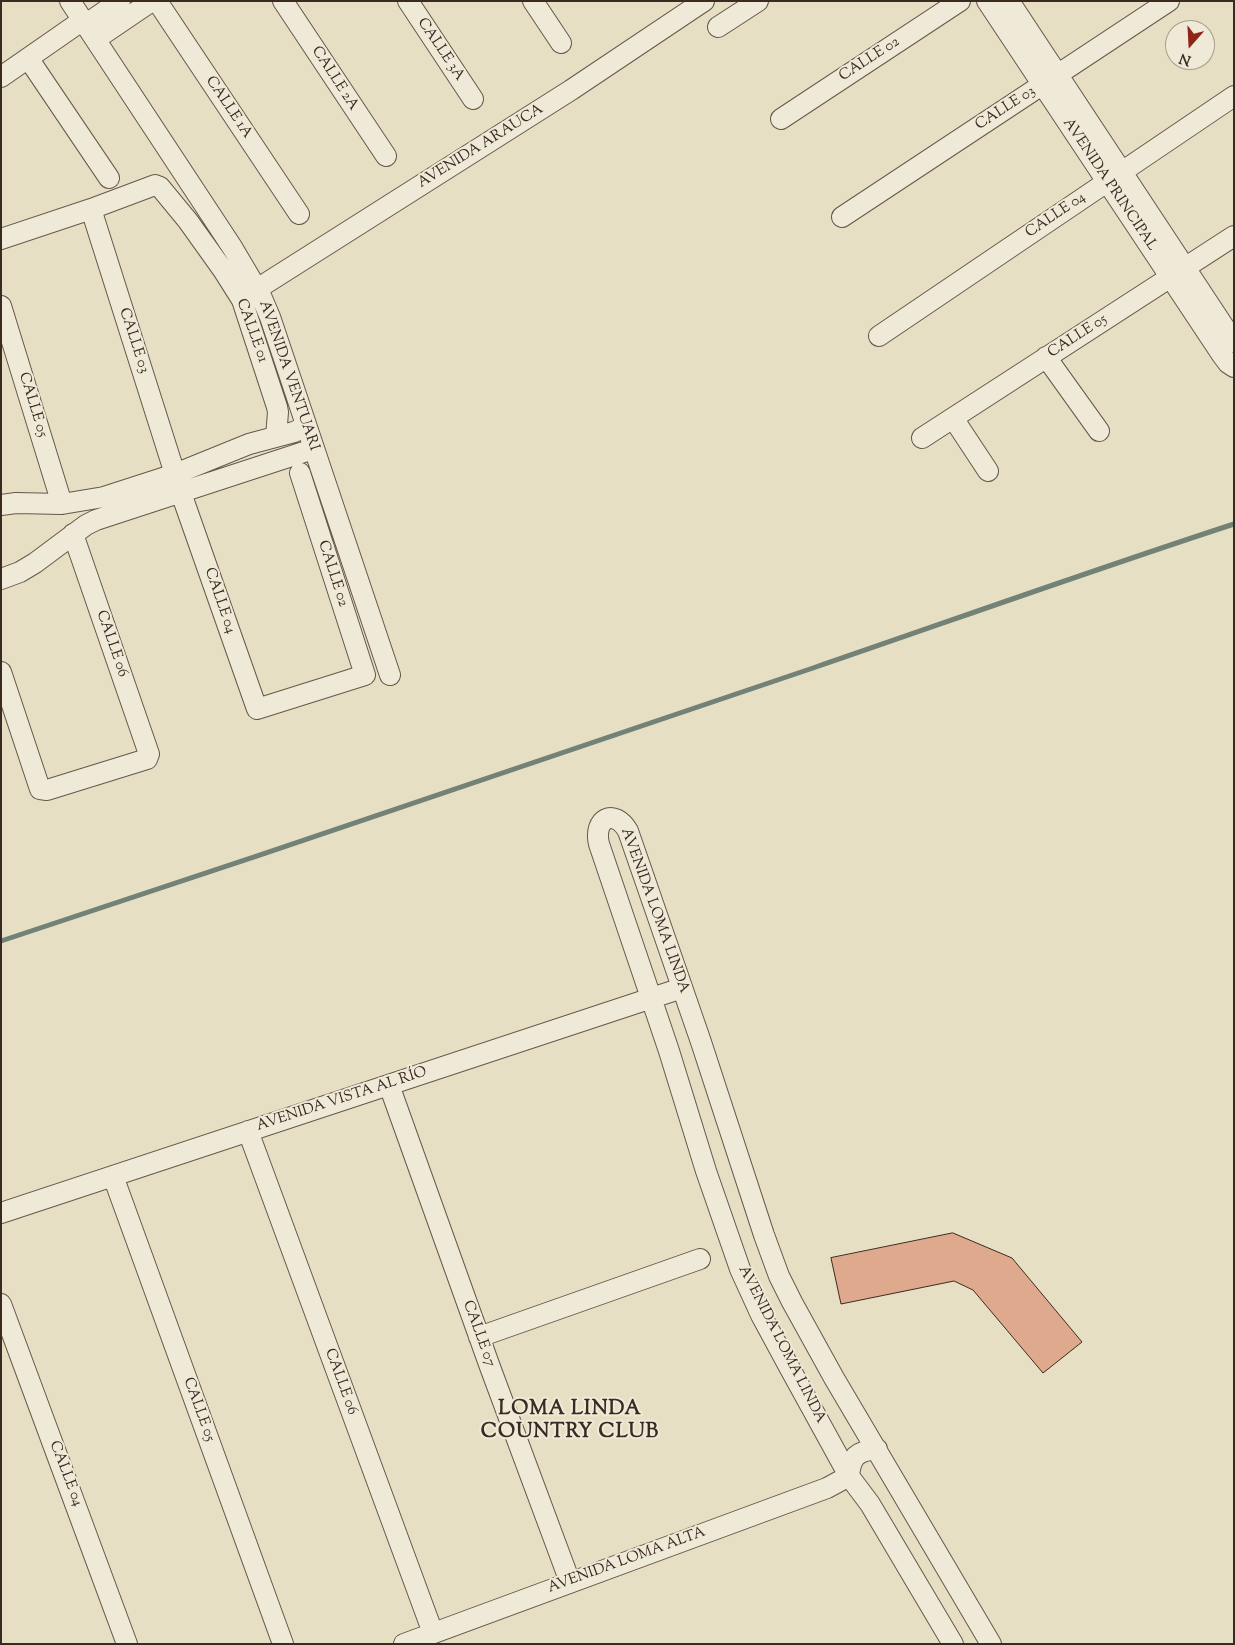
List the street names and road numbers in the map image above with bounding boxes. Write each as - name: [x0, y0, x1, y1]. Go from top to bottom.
- street label: CALLE 3A: [412, 15, 468, 85]
- street label: CALLE 02: [836, 34, 904, 86]
- street label: CALLE 2A: [307, 43, 361, 115]
- street label: CALLE 1A: [201, 73, 255, 143]
- street label: CALLE 03: [973, 83, 1039, 135]
- street label: AVENIDA ARAUCA: [415, 101, 547, 193]
- street label: AVENIDA PRINCIPAL: [1058, 115, 1160, 255]
- street label: CALLE 04: [1022, 189, 1090, 243]
- street label: CALLE 01: [231, 297, 271, 365]
- street label: AVENIDA VENTUARI: [254, 299, 322, 453]
- street label: CALLE 03: [114, 306, 152, 376]
- street label: CALLE 05: [1045, 311, 1111, 363]
- street label: CALLE 05: [14, 370, 50, 440]
- street label: CALLE 02: [313, 539, 351, 609]
- street label: CALLE 04: [199, 566, 239, 636]
- street label: CALLE 06: [91, 608, 131, 680]
- street label: AVENIDA LOMA LINDA: [616, 826, 692, 996]
- street label: AVENIDA VISTA AL RÍO: [255, 1064, 429, 1136]
- street label: AVENIDA LOMA LINDA: [733, 1263, 829, 1427]
- street label: CALLE 07: [458, 1298, 498, 1370]
- street label: CALLE 06: [320, 1346, 360, 1418]
- street label: CALLE 05: [178, 1375, 218, 1445]
- street label: CALLE 04: [44, 1439, 86, 1509]
- street label: AVENIDA LOMA ALTA: [546, 1524, 708, 1598]

